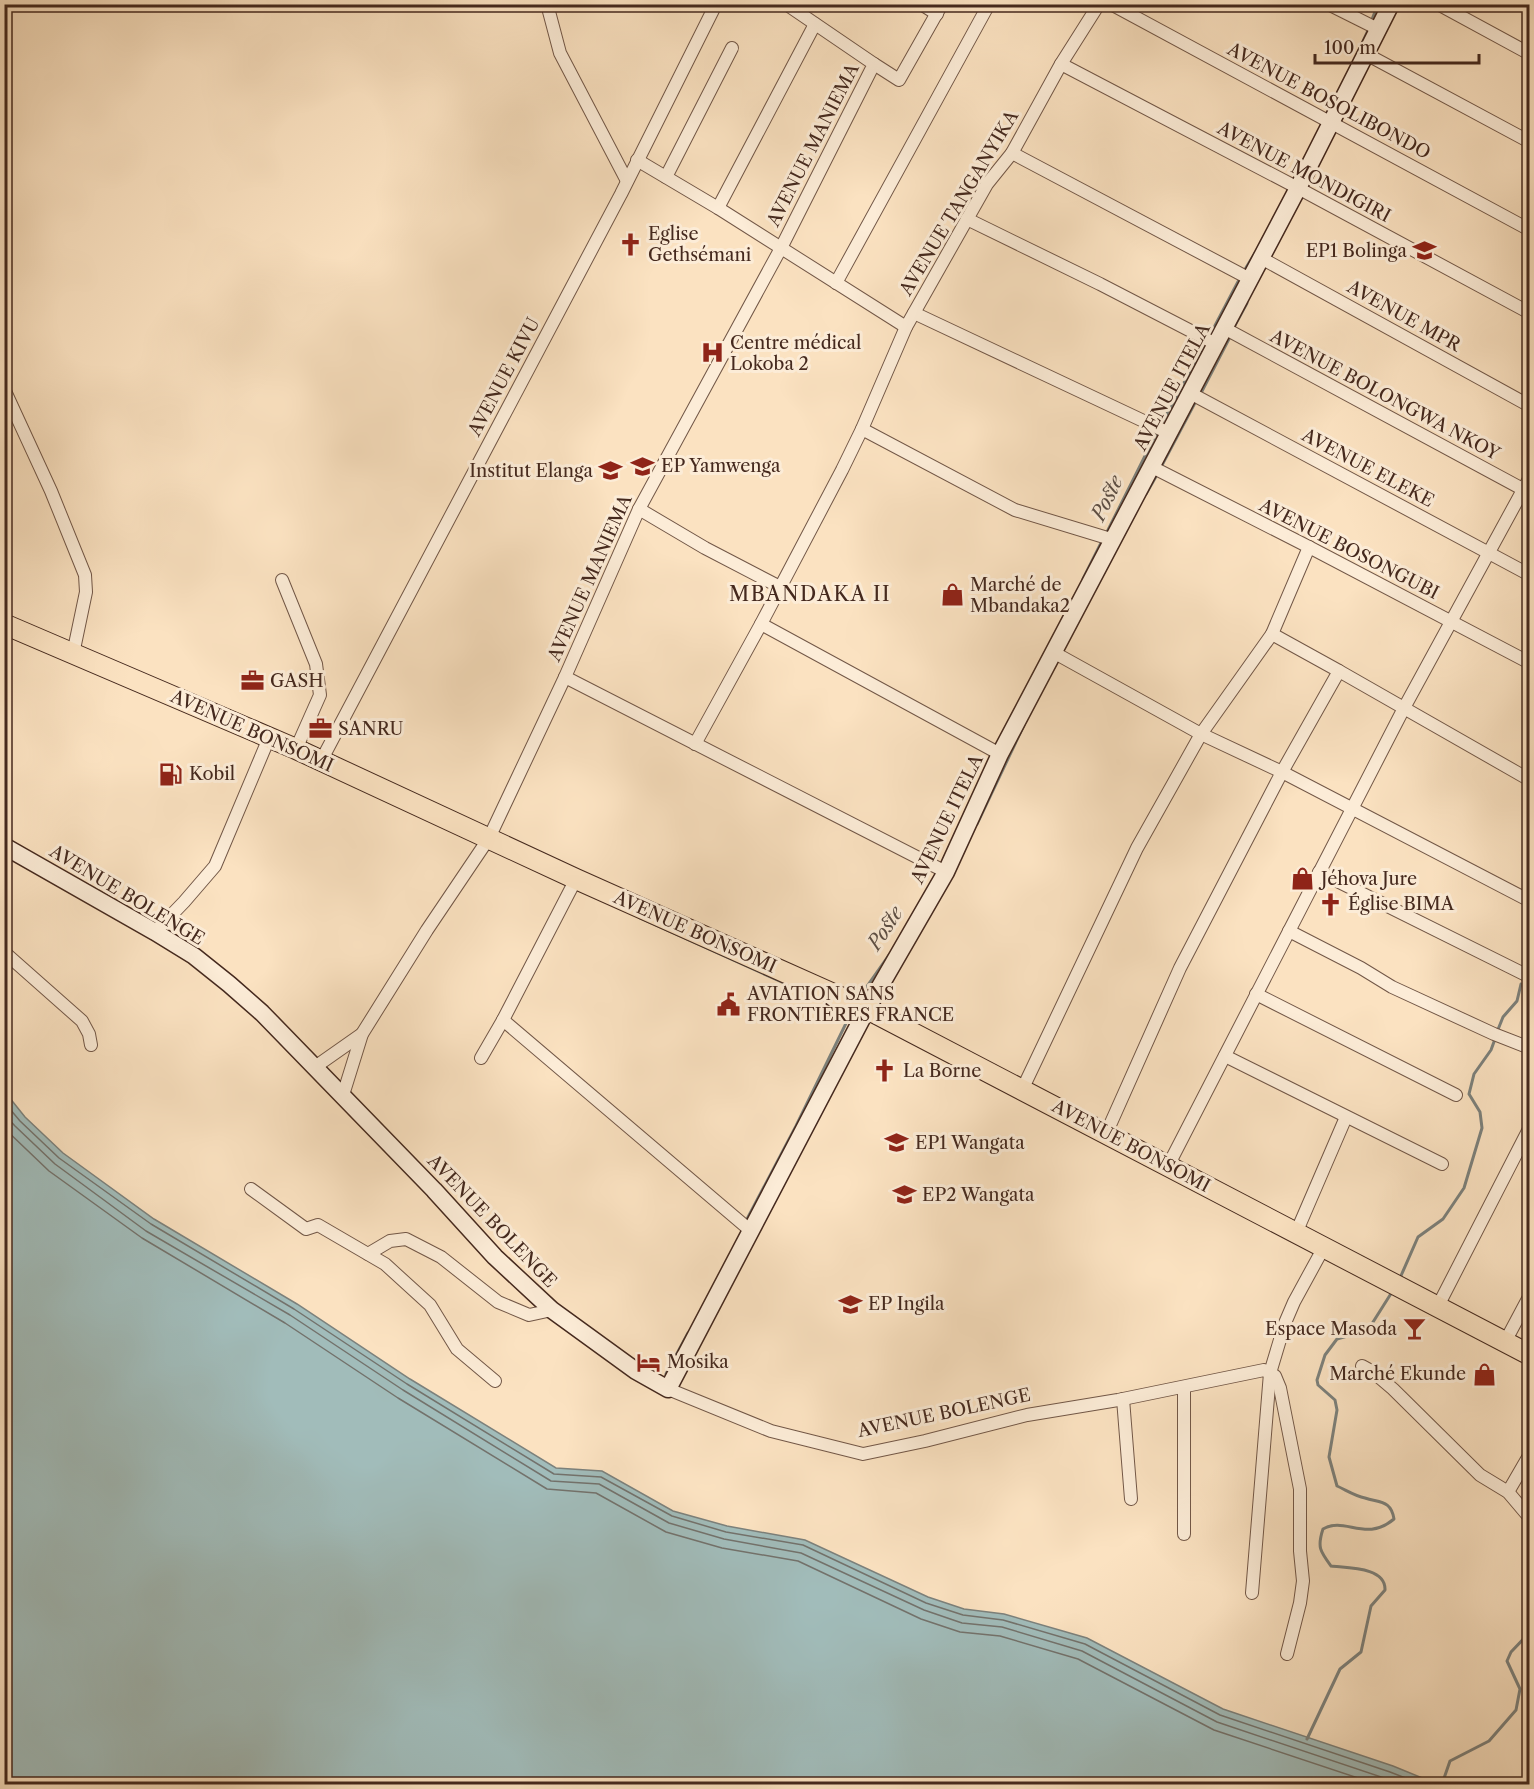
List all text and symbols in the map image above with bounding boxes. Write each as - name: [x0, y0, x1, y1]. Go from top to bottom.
- scale bar: [1315, 27, 1478, 65]
- text: 100 m: [1324, 37, 1376, 59]
- street label: AVENUE BOSOLIBONDO: [1223, 38, 1434, 164]
- street label: AVENUE MANIEMA: [762, 59, 864, 231]
- street label: AVENUE TANGANYIKA: [894, 106, 1023, 300]
- street label: AVENUE MONDIGIRI: [1213, 116, 1394, 227]
- place label: Eglise Gethsémani: [648, 223, 752, 266]
- church icon: Eglise Gethsémani: [617, 231, 643, 257]
- school or university icon: EP1 Bolinga: [1412, 238, 1438, 264]
- place label: EP1 Bolinga: [1306, 240, 1408, 262]
- street label: AVENUE MPR: [1343, 275, 1465, 357]
- street label: AVENUE KIVU: [463, 314, 544, 441]
- street label: AVENUE ITELA: [1129, 319, 1215, 455]
- street label: AVENUE BOLONGWA NKOY: [1266, 325, 1505, 466]
- place label: Centre médical Lokoba 2: [730, 332, 861, 375]
- hospital icon: Centre médical Lokoba 2: [699, 340, 725, 366]
- street label: AVENUE ELEKE: [1297, 423, 1438, 512]
- school or university icon: EP Yamwenga: [630, 453, 656, 479]
- place label: EP Yamwenga: [661, 455, 781, 477]
- school or university icon: Institut Elanga: [598, 458, 624, 484]
- place label: Institut Elanga: [469, 460, 593, 482]
- water label: Poste: [1085, 470, 1129, 526]
- street label: AVENUE MANIEMA: [543, 491, 637, 666]
- street label: AVENUE BOSONGUBI: [1255, 494, 1443, 604]
- place label: Marché de Mbandaka2: [970, 574, 1070, 617]
- district label: MBANDAKA II: [729, 582, 891, 606]
- shop icon: Marché de Mbandaka2: [939, 582, 965, 608]
- office icon: GASH: [239, 668, 265, 694]
- place label: GASH: [270, 670, 324, 692]
- street label: AVENUE BONSOMI: [166, 685, 337, 777]
- office icon: SANRU: [307, 716, 333, 742]
- place label: SANRU: [338, 718, 404, 740]
- street label: AVENUE ITELA: [906, 750, 988, 888]
- fuel station icon: Kobil: [158, 761, 184, 787]
- place label: Kobil: [189, 763, 235, 785]
- street label: AVENUE BOLENGE: [45, 840, 208, 950]
- shop icon: Jéhova Jure: [1290, 866, 1316, 892]
- place label: Jéhova Jure: [1318, 868, 1417, 890]
- street label: AVENUE BONSOMI: [609, 886, 780, 978]
- church icon: Église BIMA: [1317, 891, 1343, 917]
- place label: Église BIMA: [1348, 892, 1455, 915]
- water label: Poste: [861, 901, 909, 956]
- place label: AVIATION SANS FRONTIÈRES FRANCE: [746, 983, 954, 1026]
- public building icon: AVIATION SANS FRONTIÈRES FRANCE: [716, 991, 742, 1017]
- church icon: La Borne: [872, 1058, 898, 1084]
- place label: La Borne: [903, 1060, 981, 1082]
- street label: AVENUE BONSOMI: [1047, 1095, 1214, 1197]
- school or university icon: EP1 Wangata: [884, 1130, 910, 1156]
- place label: EP1 Wangata: [915, 1132, 1025, 1154]
- street label: AVENUE BOLENGE: [422, 1149, 561, 1292]
- school or university icon: EP2 Wangata: [891, 1182, 917, 1208]
- place label: EP2 Wangata: [922, 1184, 1035, 1206]
- school or university icon: EP Ingila: [837, 1291, 863, 1317]
- place label: EP Ingila: [868, 1293, 945, 1315]
- bar icon: Espace Masoda: [1402, 1316, 1428, 1342]
- place label: Espace Masoda: [1265, 1318, 1398, 1340]
- hotel icon: Mosika: [636, 1349, 662, 1375]
- place label: Mosika: [667, 1351, 729, 1373]
- shop icon: Marché Ekunde: [1471, 1361, 1497, 1387]
- place label: Marché Ekunde: [1329, 1363, 1466, 1385]
- street label: AVENUE BOLENGE: [854, 1384, 1033, 1442]

